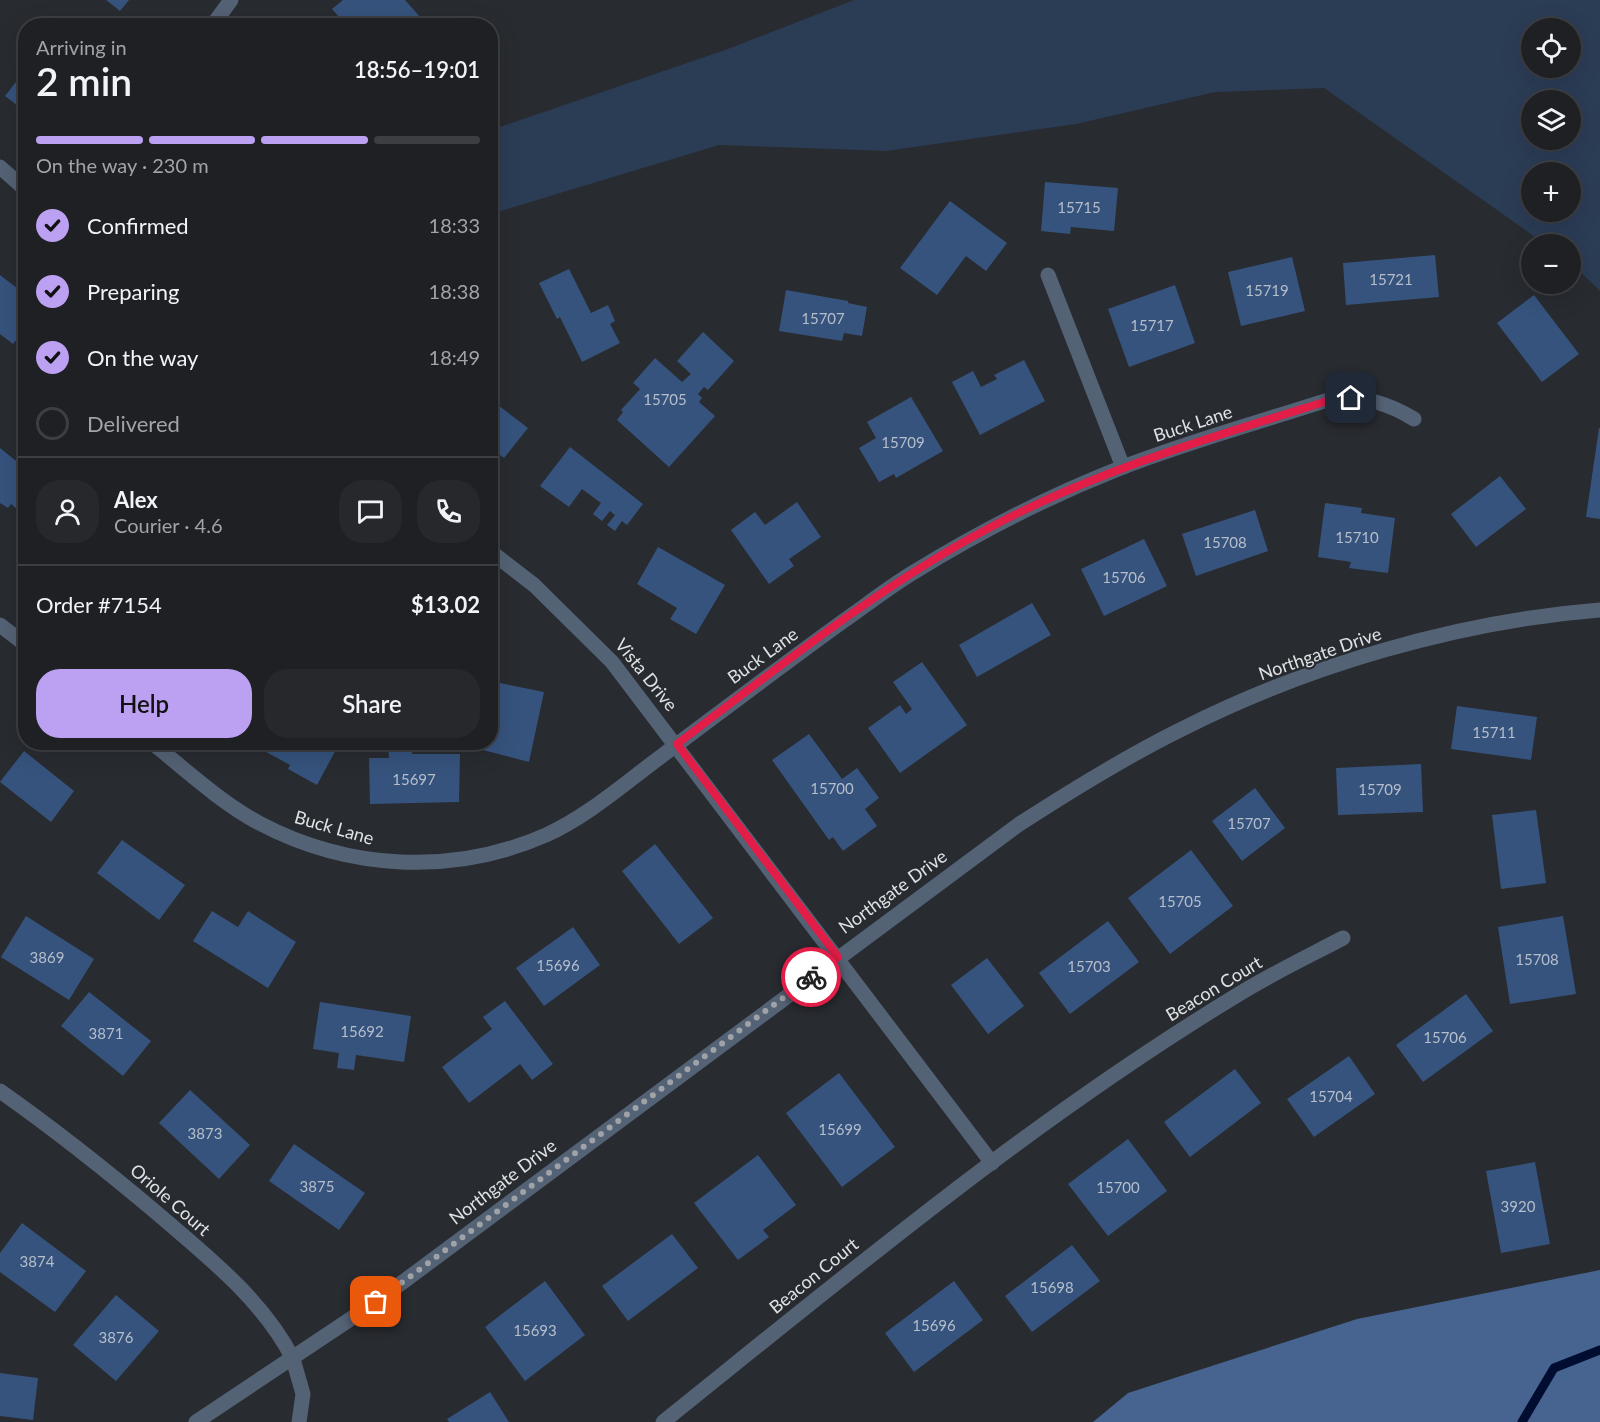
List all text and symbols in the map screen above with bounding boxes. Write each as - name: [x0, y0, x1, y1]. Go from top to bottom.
- map controls: [1521, 18, 1581, 294]
- button: locate: [1521, 18, 1581, 78]
- text: Arriving in: [36, 35, 127, 59]
- text: 18:56–19:01: [354, 56, 480, 83]
- text: 2 min: [36, 58, 132, 104]
- button: layers: [1521, 90, 1581, 150]
- text: On the way · 230 m: [36, 153, 209, 177]
- button: +: [1521, 162, 1581, 222]
- house number: 15715: [1057, 198, 1101, 216]
- icon: check: [36, 209, 69, 242]
- text: Confirmed: [87, 212, 189, 239]
- text: 18:33: [429, 213, 480, 237]
- button: −: [1521, 234, 1581, 294]
- house number: 15721: [1369, 270, 1413, 288]
- icon: check: [36, 275, 69, 308]
- text: Preparing: [87, 278, 179, 305]
- text: 18:38: [429, 279, 480, 303]
- house number: 15719: [1245, 281, 1289, 299]
- house number: 15707: [801, 309, 845, 327]
- house number: 15717: [1130, 316, 1174, 334]
- icon: check: [36, 341, 69, 374]
- text: On the way: [87, 344, 198, 371]
- text: 18:49: [429, 345, 480, 369]
- pin: [1325, 372, 1376, 423]
- icon: home: [1334, 381, 1367, 414]
- house number: 15705: [643, 390, 687, 408]
- street label: Buck Lane: [1150, 400, 1235, 446]
- text: Delivered: [87, 410, 180, 437]
- house number: 15709: [881, 433, 925, 451]
- button: person: [36, 480, 99, 543]
- button: chat: [339, 480, 402, 543]
- button: phone: [417, 480, 480, 543]
- text: Alex: [114, 486, 158, 513]
- text: Courier · 4.6: [114, 513, 223, 537]
- house number: 15710: [1335, 528, 1379, 546]
- house number: 15708: [1203, 533, 1247, 551]
- house number: 15706: [1102, 568, 1146, 586]
- text: Order #7154: [36, 591, 162, 618]
- text: $13.02: [411, 591, 480, 618]
- street label: Buck Lane: [723, 622, 802, 688]
- street label: Northgate Drive: [1255, 622, 1384, 684]
- street label: Vista Drive: [611, 634, 683, 715]
- button: Help: [36, 669, 252, 738]
- button: Share: [264, 669, 480, 738]
- house number: 15711: [1472, 723, 1516, 741]
- house number: 15697: [392, 770, 436, 788]
- house number: 15700: [810, 779, 854, 797]
- house number: 15709: [1358, 780, 1402, 798]
- street label: Buck Lane: [292, 805, 377, 849]
- house number: 15707: [1227, 814, 1271, 832]
- street label: Northgate Drive: [834, 845, 951, 938]
- house number: 15705: [1158, 892, 1202, 910]
- courier: [781, 947, 841, 1007]
- house number: 3869: [30, 948, 64, 966]
- house number: 15708: [1515, 950, 1559, 968]
- street label: Beacon Court: [1161, 951, 1266, 1025]
- house number: 15696: [536, 956, 580, 974]
- house number: 15703: [1067, 957, 1111, 975]
- icon: bike: [795, 961, 828, 994]
- house number: 15692: [340, 1022, 384, 1040]
- house number: 3871: [89, 1024, 123, 1042]
- house number: 15706: [1423, 1028, 1467, 1046]
- house number: 15704: [1309, 1087, 1353, 1105]
- house number: 15699: [818, 1120, 862, 1138]
- house number: 3873: [188, 1124, 222, 1142]
- street label: Northgate Drive: [445, 1134, 560, 1229]
- street label: Oriole Court: [126, 1159, 216, 1240]
- house number: 3875: [300, 1177, 334, 1195]
- house number: 15700: [1096, 1178, 1140, 1196]
- house number: 3920: [1501, 1197, 1536, 1215]
- street label: Beacon Court: [764, 1232, 863, 1318]
- house number: 3874: [20, 1252, 55, 1270]
- pin: [350, 1276, 401, 1327]
- house number: 15698: [1030, 1278, 1074, 1296]
- icon: bag: [359, 1285, 392, 1318]
- house number: 15696: [912, 1316, 956, 1334]
- house number: 15693: [513, 1321, 557, 1339]
- house number: 3876: [99, 1328, 134, 1346]

